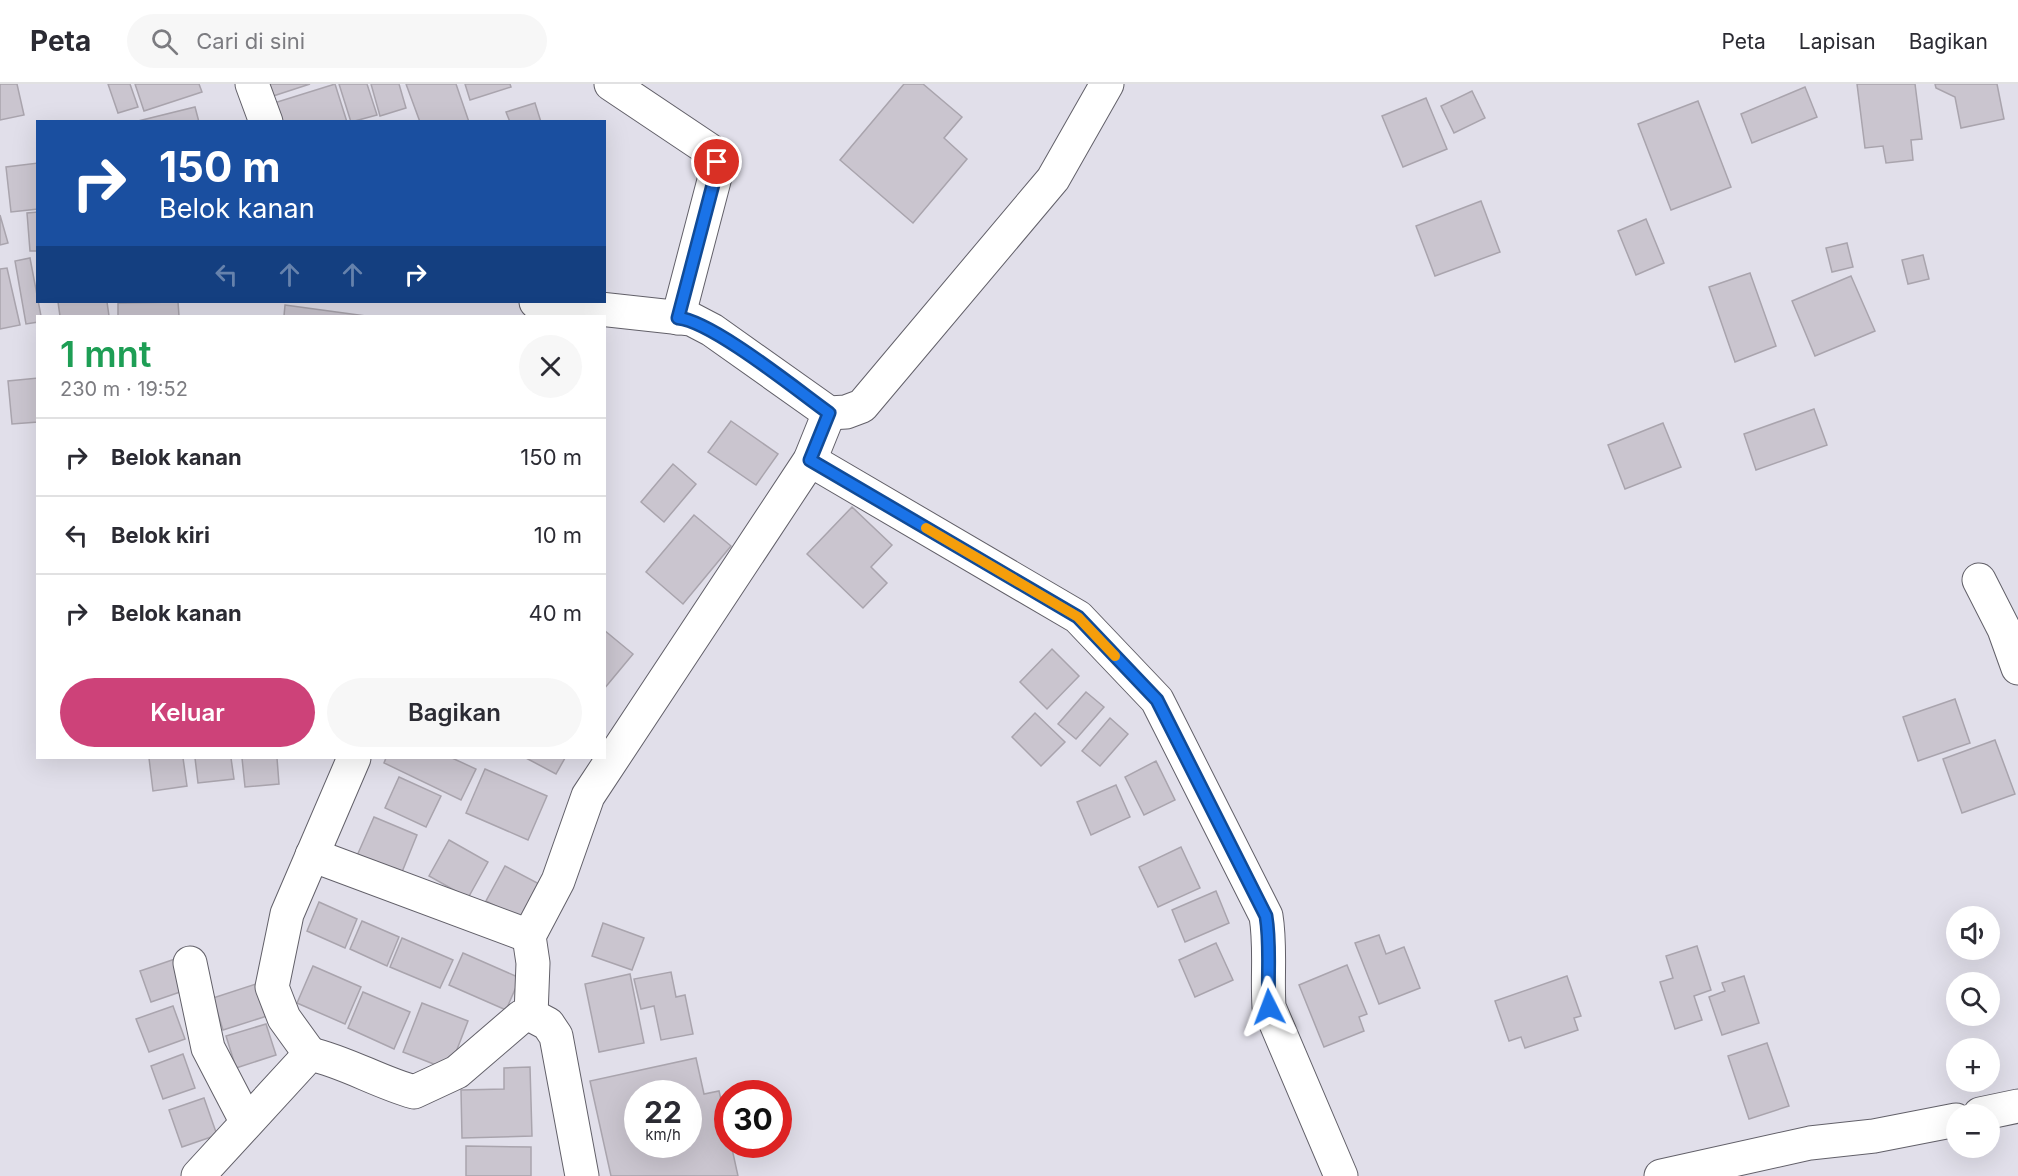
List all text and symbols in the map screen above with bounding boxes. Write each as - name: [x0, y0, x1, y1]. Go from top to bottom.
- search box: [127, 14, 547, 68]
- text: Peta: [30, 24, 91, 58]
- icon: search: [148, 25, 181, 58]
- text: Cari di sini: [196, 28, 305, 54]
- text: Peta: [1722, 29, 1766, 54]
- text: Lapisan: [1799, 29, 1876, 54]
- text: Bagikan: [1909, 29, 1988, 54]
- pin: [691, 136, 742, 187]
- text: 150 m: [159, 141, 281, 192]
- icon: right: [60, 144, 138, 222]
- icon: arrive: [700, 145, 733, 178]
- text: Belok kanan: [159, 192, 315, 225]
- icon: left: [210, 258, 243, 291]
- icon: ahead: [273, 258, 306, 291]
- icon: ahead: [336, 258, 369, 291]
- icon: right: [399, 258, 432, 291]
- text: 1 mnt: [60, 332, 151, 376]
- button: close: [519, 335, 582, 398]
- text: 230 m · 19:52: [60, 377, 188, 401]
- icon: right: [60, 441, 93, 474]
- text: Belok kanan: [111, 444, 242, 470]
- text: 150 m: [520, 444, 582, 470]
- icon: left: [60, 519, 93, 552]
- text: Belok kiri: [111, 522, 210, 548]
- text: 10 m: [534, 522, 582, 548]
- icon: right: [60, 597, 93, 630]
- text: Belok kanan: [111, 600, 242, 626]
- text: 40 m: [528, 600, 582, 626]
- button: Keluar: [60, 678, 315, 747]
- button: Bagikan: [327, 678, 582, 747]
- map controls: [1946, 906, 2000, 1158]
- button: sound: [1946, 906, 2000, 960]
- button: search: [1946, 972, 2000, 1026]
- position arrow: [1237, 975, 1301, 1039]
- button: +: [1946, 1038, 2000, 1092]
- speed limit sign: 30: [714, 1080, 792, 1158]
- text: 22: [644, 1094, 682, 1130]
- button: −: [1946, 1104, 2000, 1158]
- text: km/h: [645, 1125, 681, 1144]

